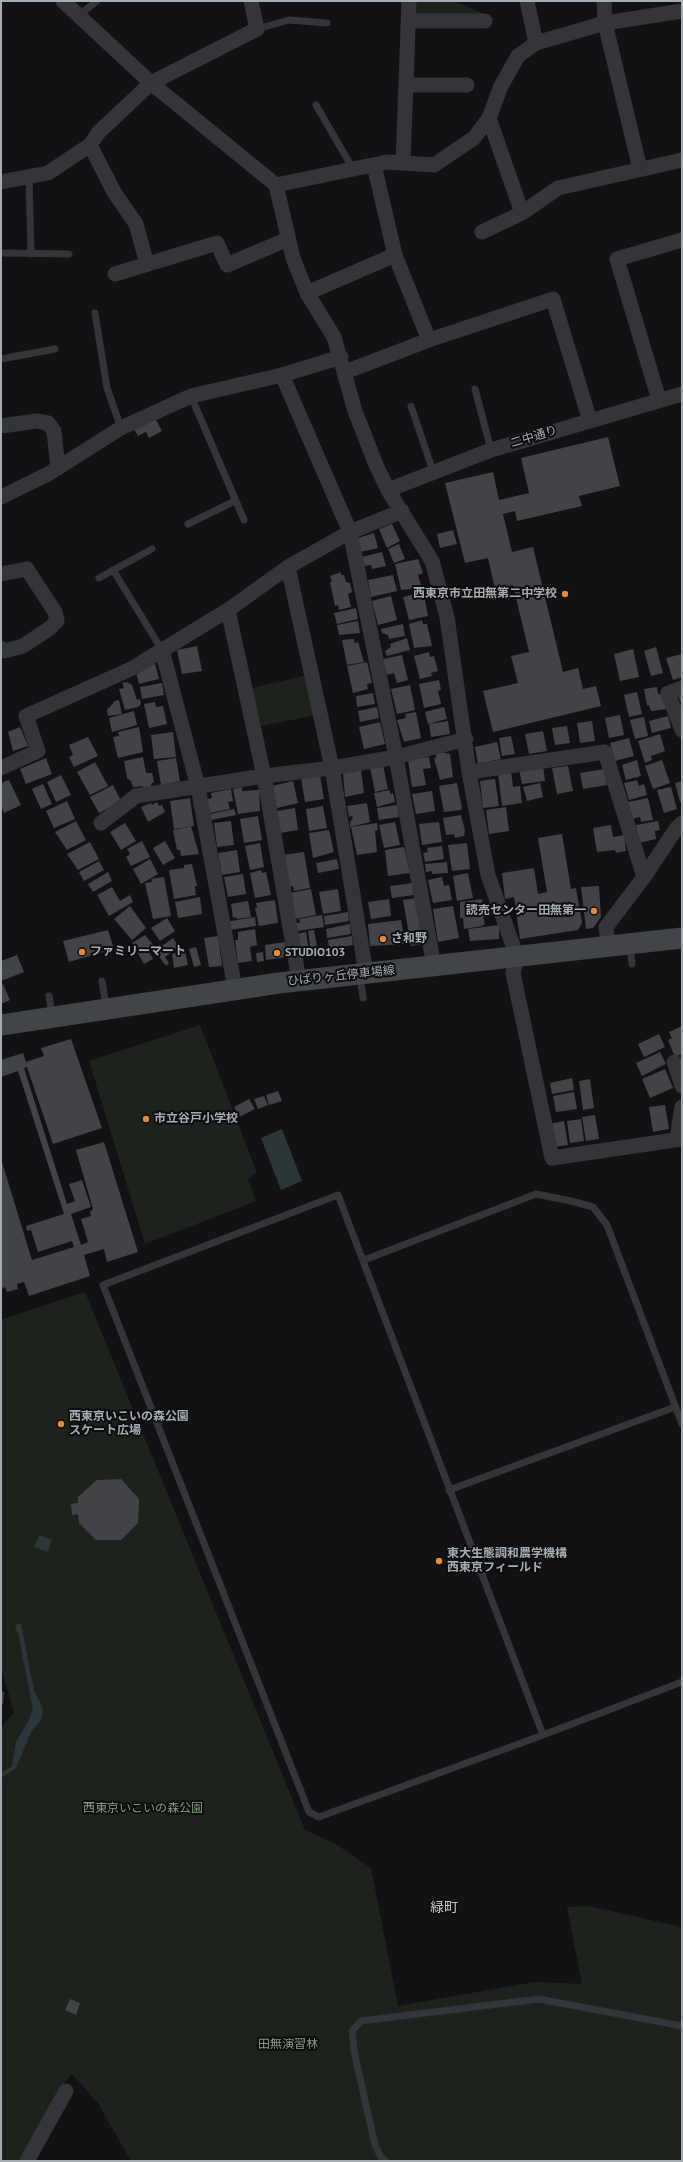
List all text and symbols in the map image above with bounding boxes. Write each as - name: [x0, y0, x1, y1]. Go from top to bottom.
- street label: 二中通り: [509, 423, 559, 451]
- place label: 西東京市立田無第二中学校: [413, 587, 557, 601]
- marker: 西東京市立田無第二中学校: [560, 589, 570, 599]
- place label: 読売センター田無第一: [466, 904, 586, 918]
- marker: 読売センター田無第一: [589, 906, 599, 916]
- place label: さ和野: [391, 932, 427, 946]
- marker: さ和野: [378, 934, 388, 944]
- place label: ファミリーマート: [90, 945, 186, 959]
- place label: STUDIO103: [285, 946, 345, 960]
- marker: ファミリーマート: [77, 947, 87, 957]
- marker: STUDIO103: [272, 948, 282, 958]
- street label: ひばりヶ丘停車場線: [287, 963, 395, 989]
- place label: 市立谷戸小学校: [154, 1112, 238, 1126]
- marker: 市立谷戸小学校: [141, 1114, 151, 1124]
- place label: 西東京いこいの森公園 スケート広場: [69, 1410, 189, 1438]
- marker: 西東京いこいの森公園 スケート広場: [56, 1419, 66, 1429]
- place label: 東大生態調和農学機構 西東京フィールド: [447, 1547, 567, 1575]
- marker: 東大生態調和農学機構 西東京フィールド: [434, 1556, 444, 1566]
- park label: 西東京いこいの森公園: [83, 1802, 203, 1816]
- district label: 緑町: [430, 1900, 458, 1916]
- park label: 田無演習林: [258, 2038, 318, 2052]

